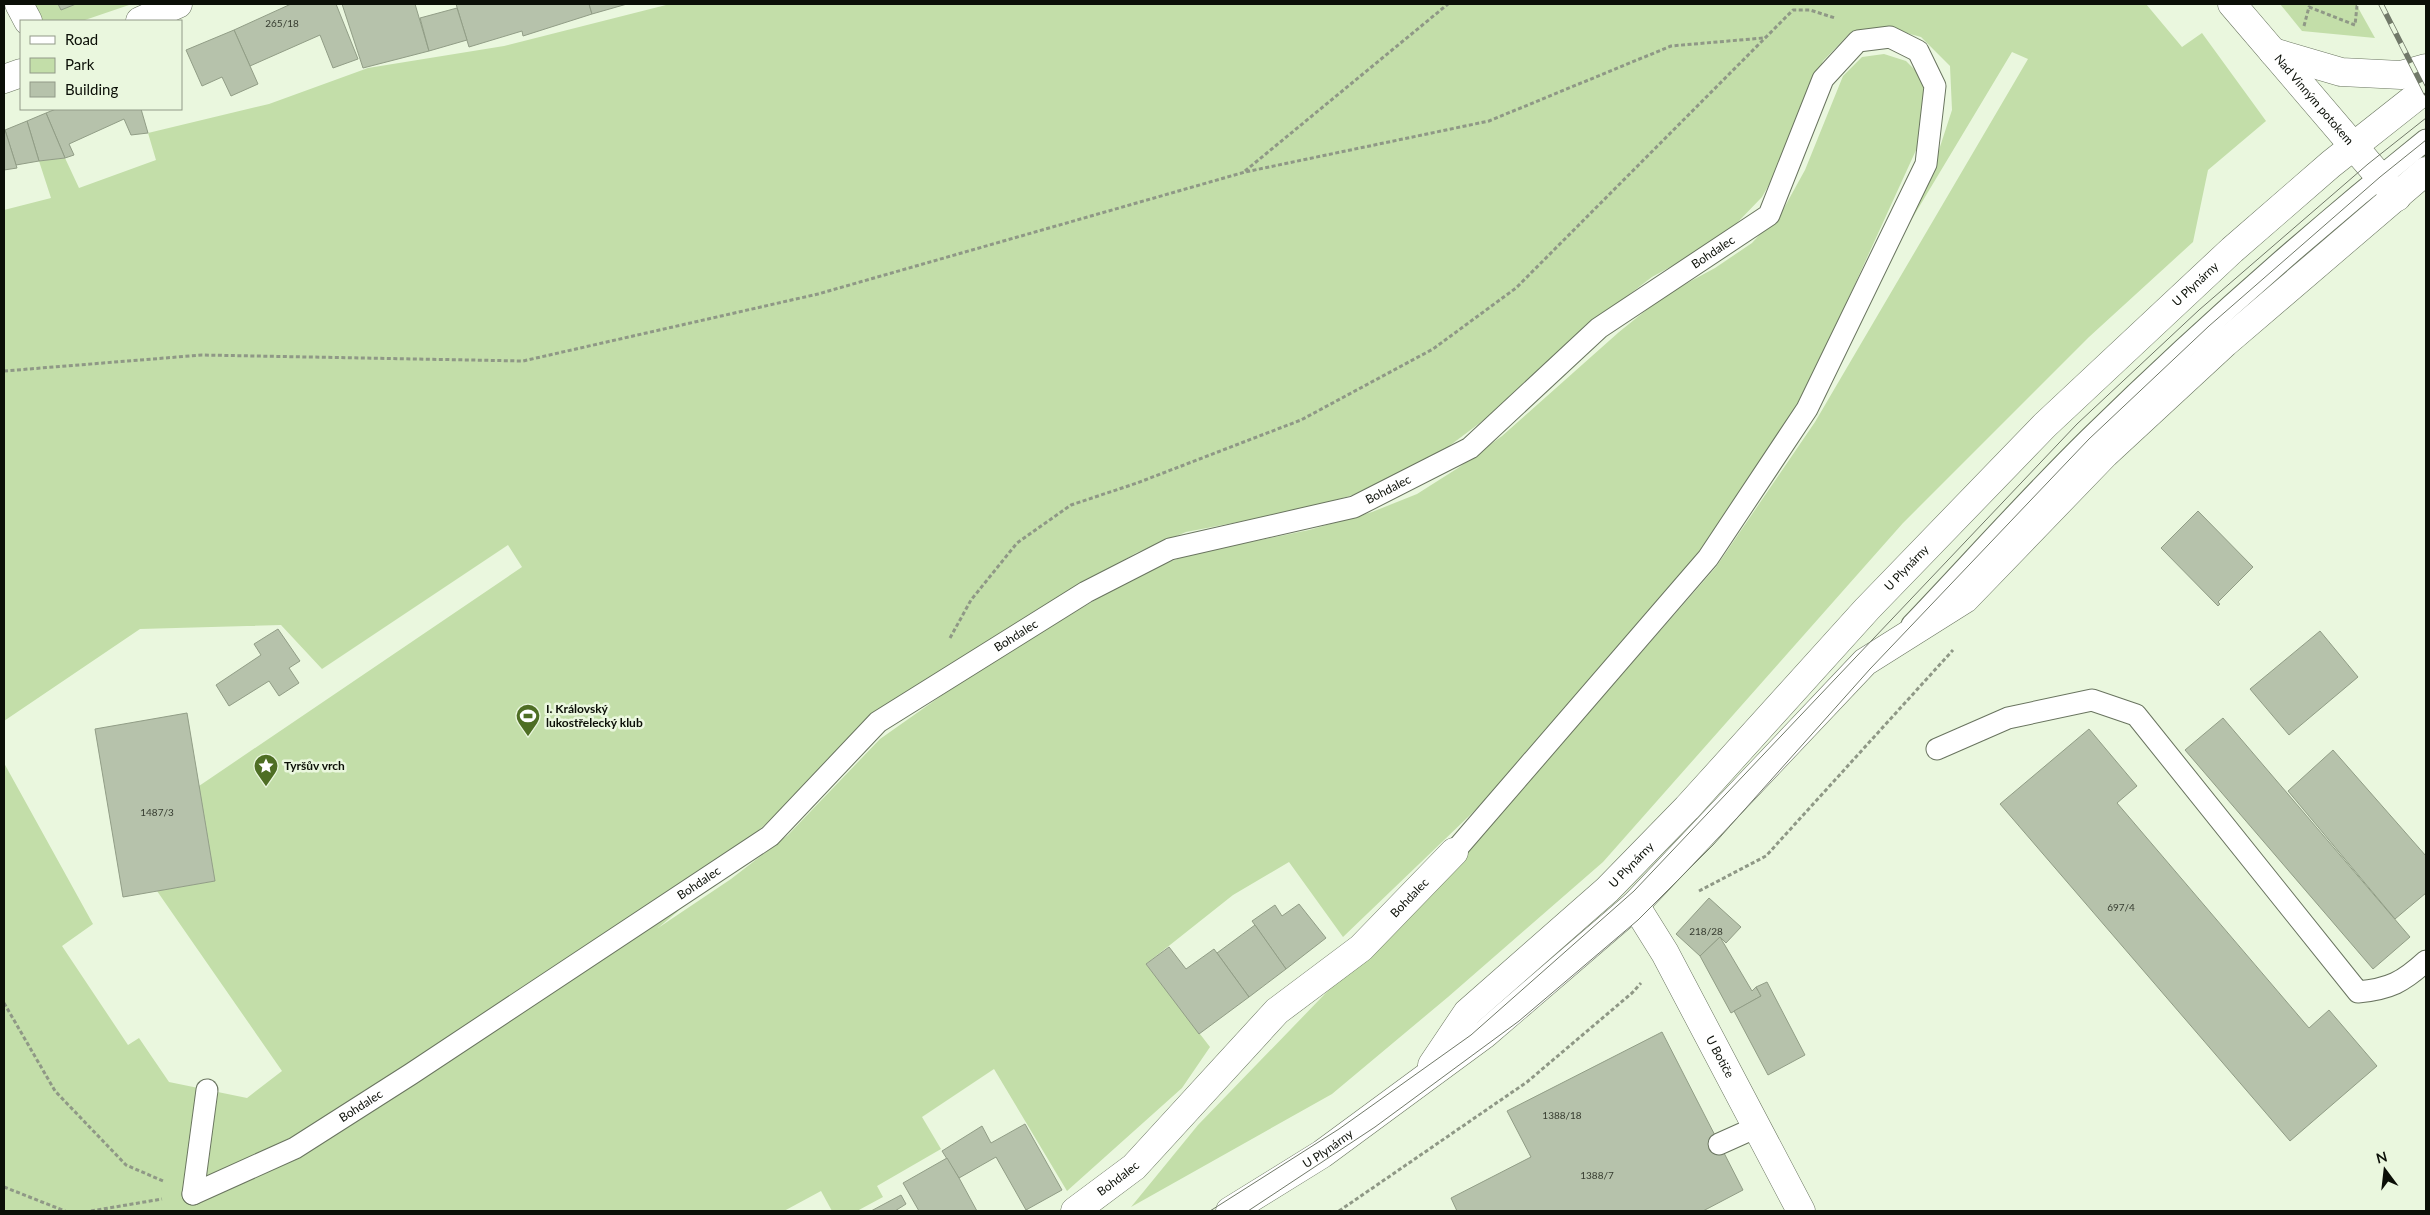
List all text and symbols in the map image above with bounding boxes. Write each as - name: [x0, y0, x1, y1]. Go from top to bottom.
- house number: 265/18: [265, 17, 299, 29]
- legend: [20, 20, 182, 110]
- text: Road: [65, 30, 98, 48]
- street label: Nad Vinným potokem: [2271, 51, 2357, 148]
- text: Park: [65, 55, 95, 73]
- text: Building: [65, 80, 118, 98]
- street label: Bohdalec: [1688, 232, 1738, 271]
- street label: U Plynárny: [2169, 258, 2222, 309]
- street label: Bohdalec: [1363, 471, 1413, 507]
- street label: U Plynárny: [1881, 541, 1932, 594]
- street label: Bohdalec: [991, 616, 1041, 655]
- place label: I. Královský lukostřelecký klub: [546, 701, 643, 730]
- sports icon: I. Královský lukostřelecký klub: [515, 703, 541, 737]
- place icon: Tyršův vrch: [253, 753, 279, 787]
- place label: Tyršův vrch: [284, 758, 345, 773]
- house number: 1487/3: [140, 806, 174, 818]
- street label: U Plynárny: [1605, 838, 1657, 891]
- street label: Bohdalec: [674, 863, 723, 902]
- street label: Bohdalec: [1387, 875, 1432, 920]
- house number: 697/4: [2107, 901, 2135, 913]
- house number: 218/28: [1689, 925, 1723, 937]
- street label: U Botiče: [1703, 1033, 1737, 1080]
- street label: Bohdalec: [336, 1086, 385, 1125]
- house number: 1388/18: [1542, 1109, 1582, 1121]
- street label: U Plynárny: [1300, 1125, 1356, 1171]
- north arrow: [2360, 1145, 2410, 1195]
- text: N: [2374, 1147, 2389, 1167]
- street label: Bohdalec: [1094, 1158, 1143, 1199]
- house number: 1388/7: [1580, 1169, 1614, 1181]

